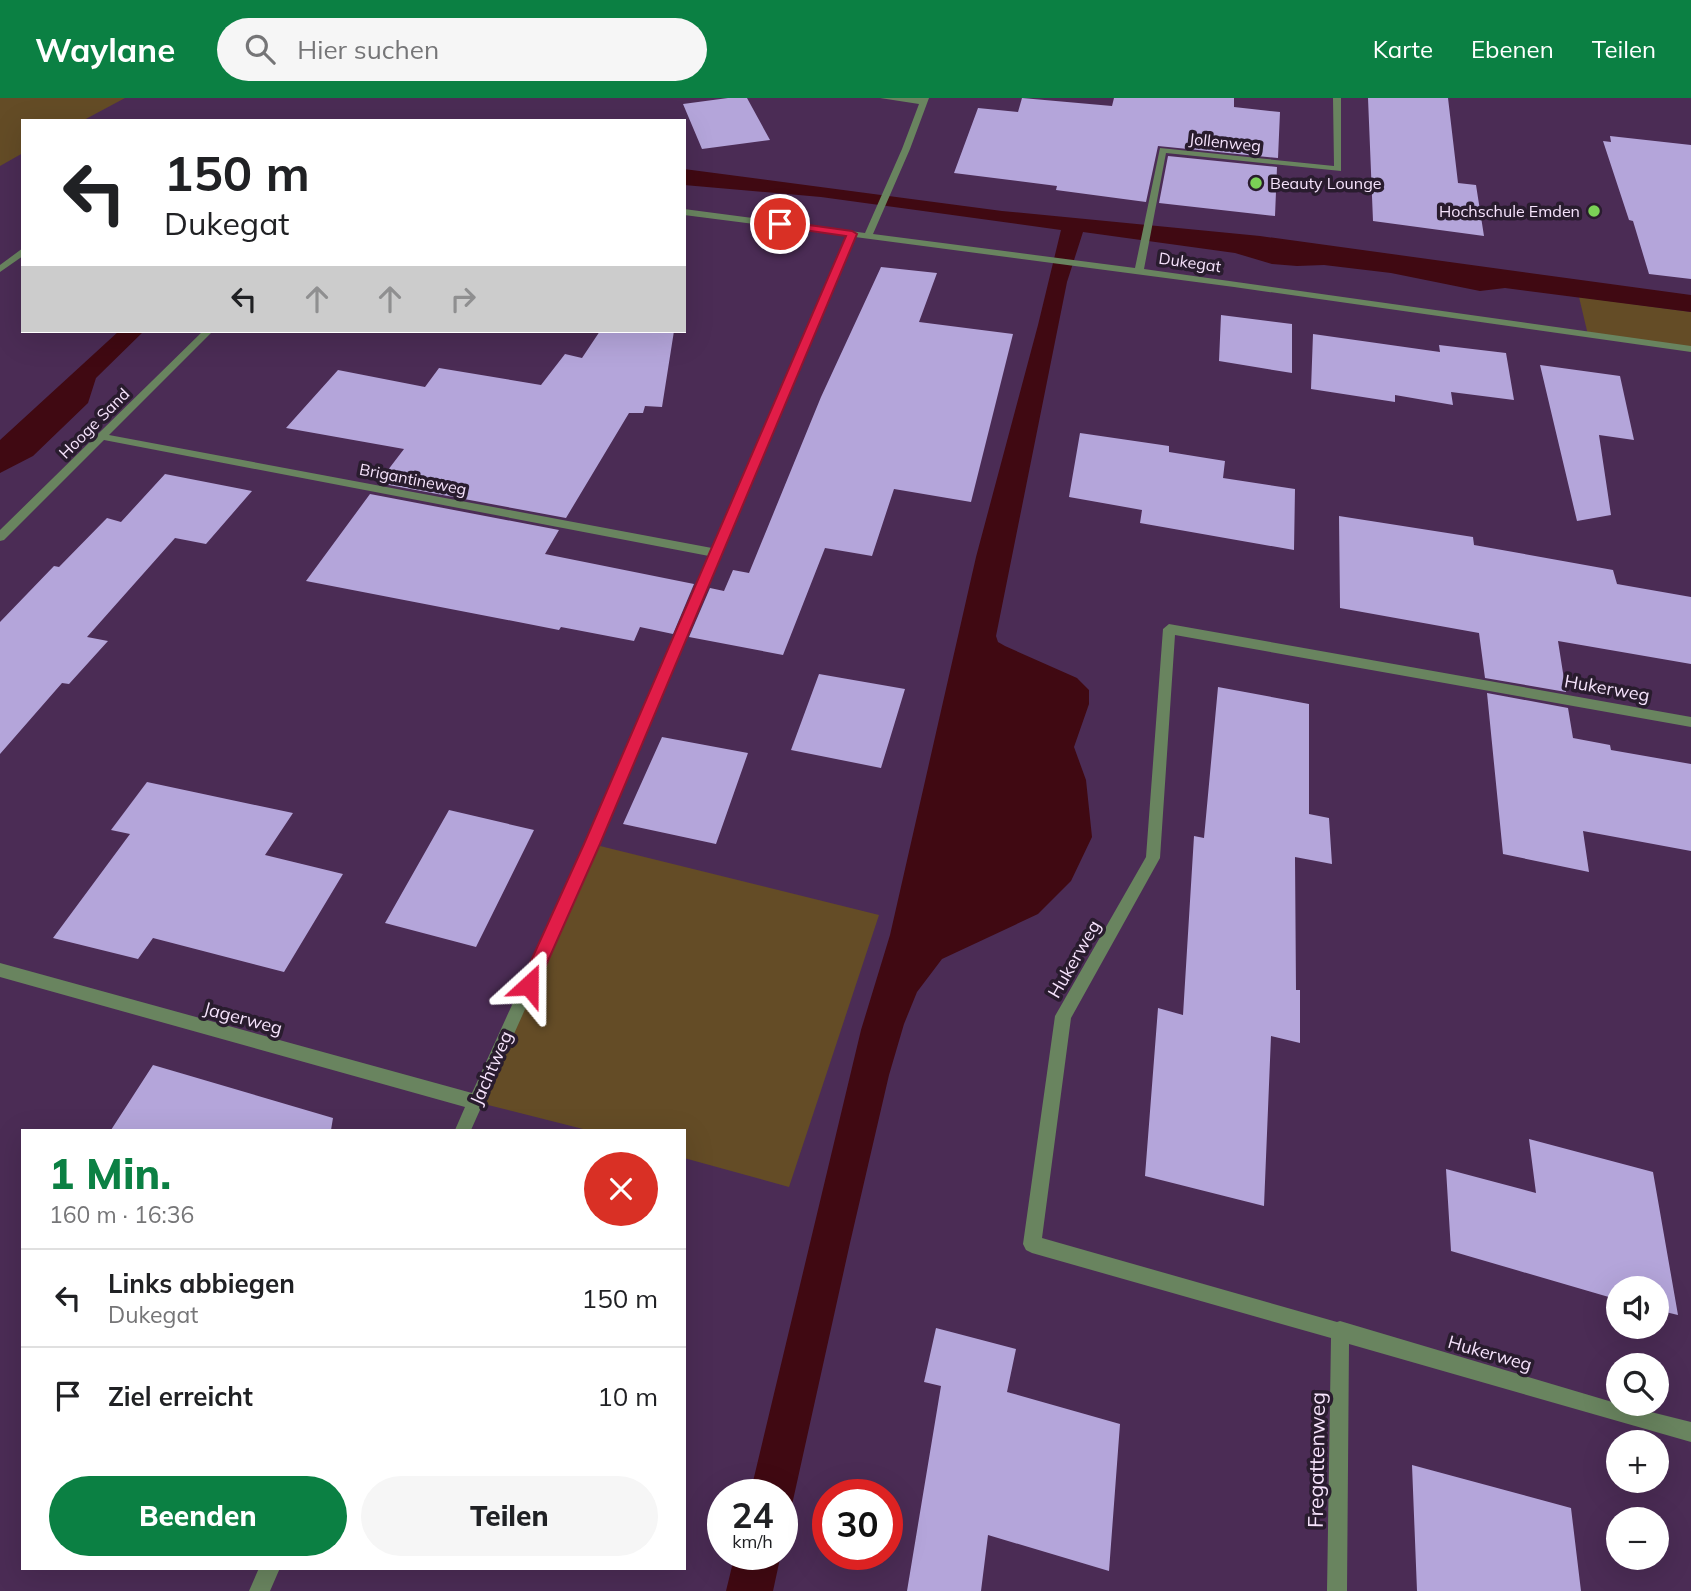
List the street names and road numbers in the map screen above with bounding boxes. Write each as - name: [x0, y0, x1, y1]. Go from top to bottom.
- street label: Jollenweg: [1188, 128, 1262, 156]
- street label: Dukegat: [1158, 248, 1223, 276]
- street label: Hooge Sand: [55, 384, 133, 462]
- street label: Brigantineweg: [358, 459, 468, 499]
- street label: Hukerweg: [1563, 669, 1651, 707]
- street label: Hukerweg: [1042, 916, 1106, 1002]
- street label: Jagerweg: [201, 996, 285, 1040]
- street label: Jachtweg: [464, 1027, 518, 1109]
- street label: Hukerweg: [1445, 1330, 1535, 1376]
- street label: Fregattenweg: [1302, 1392, 1330, 1528]

